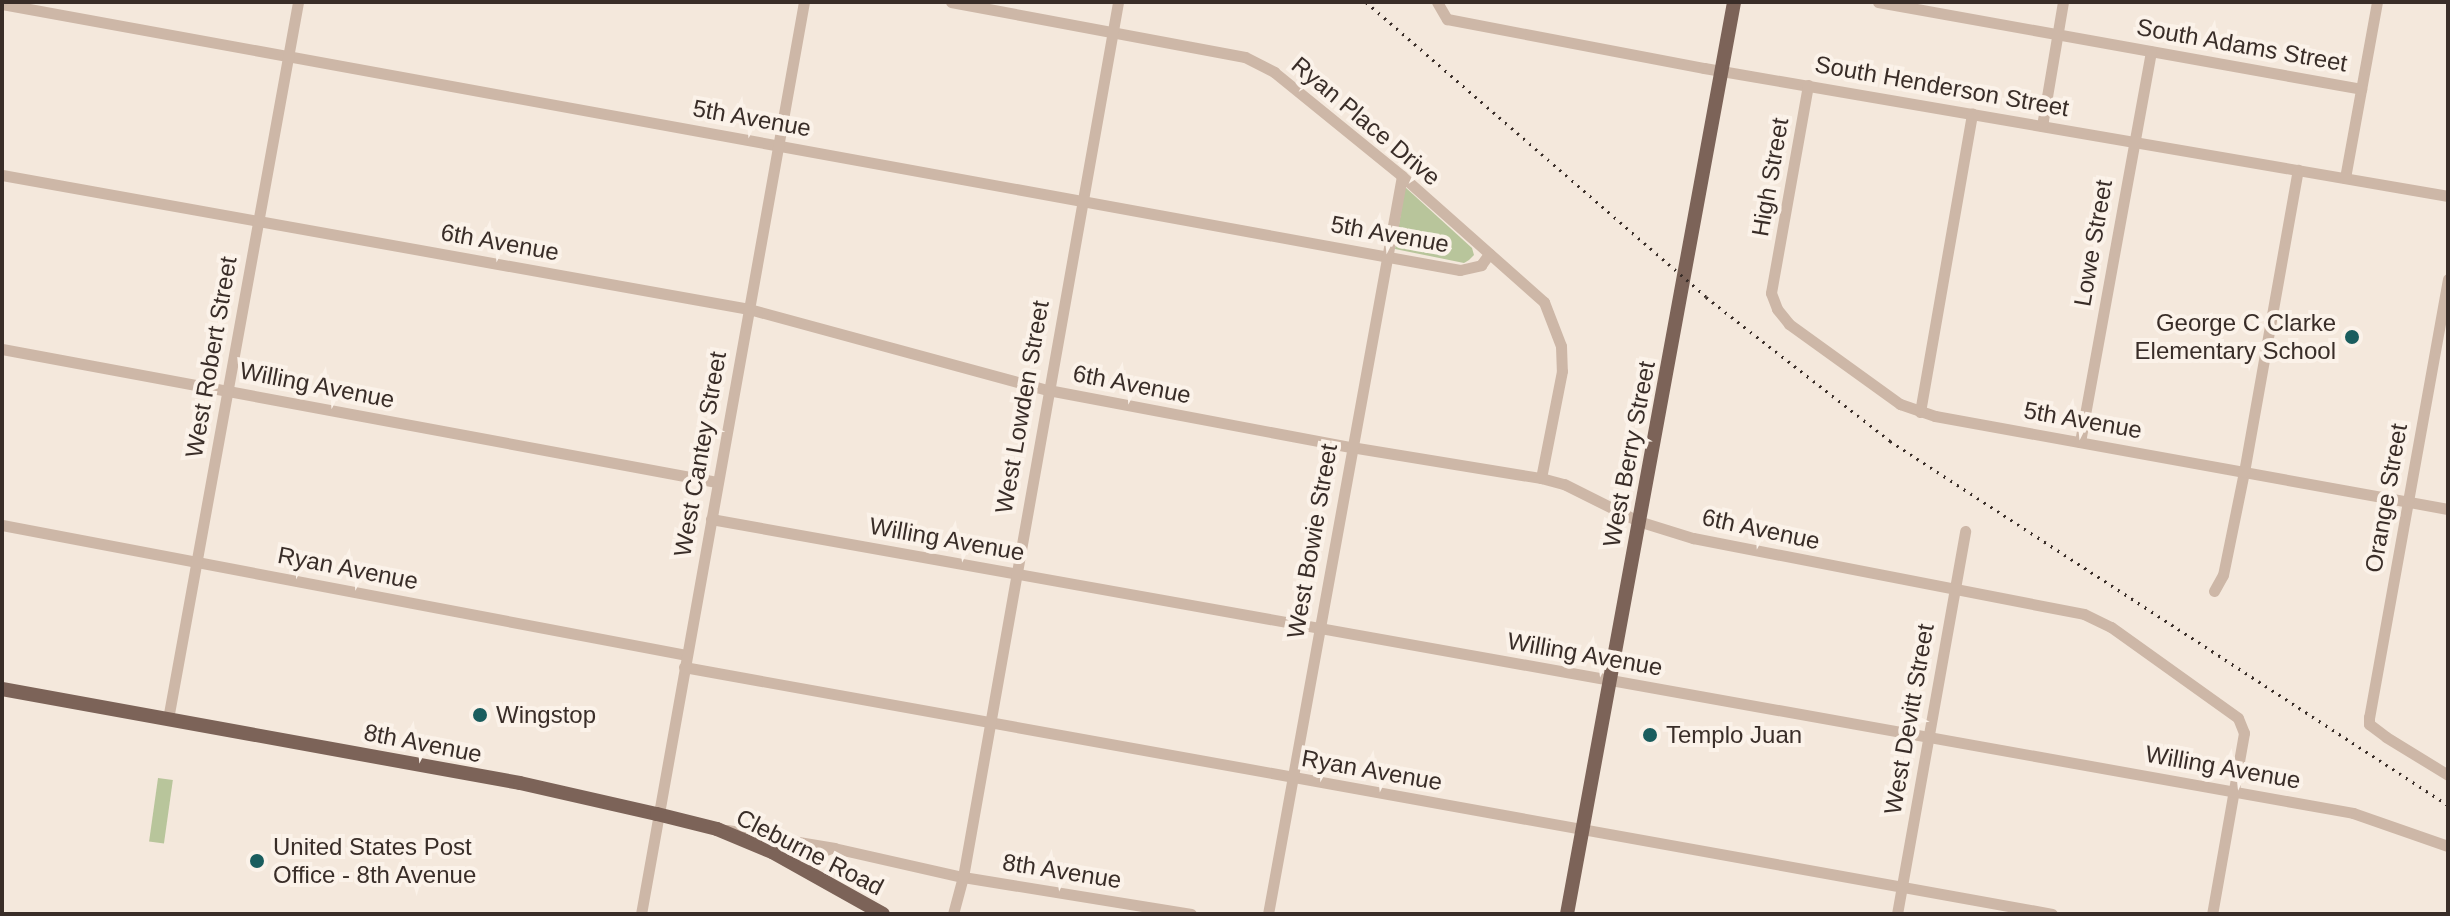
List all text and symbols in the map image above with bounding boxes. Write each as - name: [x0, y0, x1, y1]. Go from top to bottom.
- street label: South Adams Street: [2134, 12, 2350, 78]
- street label: South Henderson Street: [1813, 49, 2071, 123]
- street label: Ryan Place Drive: [1286, 50, 1446, 192]
- street label: 5th Avenue: [690, 93, 814, 143]
- street label: High Street: [1745, 115, 1795, 239]
- street label: Lowe Street: [2068, 177, 2118, 309]
- street label: 5th Avenue: [1328, 209, 1452, 259]
- street label: 6th Avenue: [438, 217, 562, 267]
- street label: West Robert Street: [179, 254, 243, 460]
- street label: West Lowden Street: [989, 298, 1055, 516]
- place label: George C Clarke Elementary School: [2135, 309, 2336, 365]
- marker: George C Clarke Elementary School: [2343, 328, 2361, 346]
- street label: West Cantey Street: [668, 349, 732, 559]
- street label: Willing Avenue: [237, 356, 397, 414]
- street label: 6th Avenue: [1070, 358, 1194, 410]
- street label: West Berry Street: [1597, 359, 1661, 549]
- street label: 5th Avenue: [2021, 395, 2145, 445]
- street label: Orange Street: [2359, 421, 2413, 575]
- street label: West Bowie Street: [1281, 442, 1343, 640]
- street label: 6th Avenue: [1699, 502, 1823, 556]
- street label: Willing Avenue: [867, 511, 1027, 567]
- street label: Ryan Avenue: [275, 540, 421, 596]
- street label: West Devitt Street: [1878, 621, 1940, 817]
- street label: Willing Avenue: [1505, 626, 1665, 682]
- place label: Wingstop: [496, 701, 596, 729]
- marker: Wingstop: [471, 706, 489, 724]
- street label: 8th Avenue: [361, 717, 485, 769]
- place label: Templo Juan: [1666, 721, 1802, 749]
- marker: Templo Juan: [1641, 726, 1659, 744]
- street label: Willing Avenue: [2143, 739, 2303, 795]
- street label: Ryan Avenue: [1299, 743, 1445, 797]
- street label: Cleburne Road: [732, 803, 888, 901]
- place label: United States Post Office - 8th Avenue: [273, 833, 478, 889]
- street label: 8th Avenue: [1000, 847, 1124, 895]
- marker: United States Post Office - 8th Avenue: [248, 852, 266, 870]

